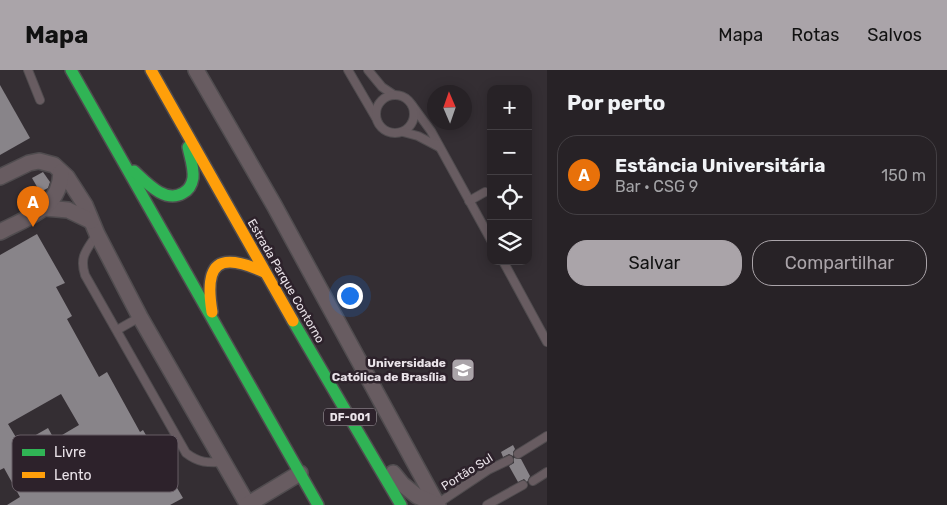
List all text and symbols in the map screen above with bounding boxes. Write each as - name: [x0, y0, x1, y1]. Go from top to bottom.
- text: Mapa: [25, 21, 88, 49]
- text: Mapa: [718, 24, 763, 46]
- text: Rotas: [791, 24, 839, 46]
- text: Salvos: [867, 24, 922, 46]
- north arrow: [427, 85, 472, 130]
- map controls: [487, 85, 532, 265]
- button: +: [487, 85, 532, 130]
- text: Por perto: [567, 90, 665, 115]
- button: −: [487, 130, 532, 175]
- text: Estância Universitária: [615, 154, 825, 177]
- text: A: [578, 166, 590, 185]
- text: 150 m: [881, 166, 926, 185]
- button: locate: [487, 175, 532, 220]
- text: Bar · CSG 9: [615, 177, 698, 196]
- pin: A: [17, 186, 49, 227]
- street label: Estrada Parque Contorno: [245, 216, 327, 346]
- button: layers: [487, 220, 532, 265]
- button: Salvar: [567, 240, 742, 286]
- button: Compartilhar: [752, 240, 927, 286]
- your location: [337, 283, 363, 309]
- place label: Universidade Católica de Brasília: [332, 356, 446, 384]
- school or university icon: Universidade Católica de Brasília: [450, 357, 476, 383]
- road number: DF-001: [324, 408, 376, 426]
- legend: [12, 435, 178, 492]
- text: Livre: [54, 444, 86, 461]
- street label: Portão Sul: [439, 451, 495, 493]
- text: Lento: [54, 467, 91, 484]

